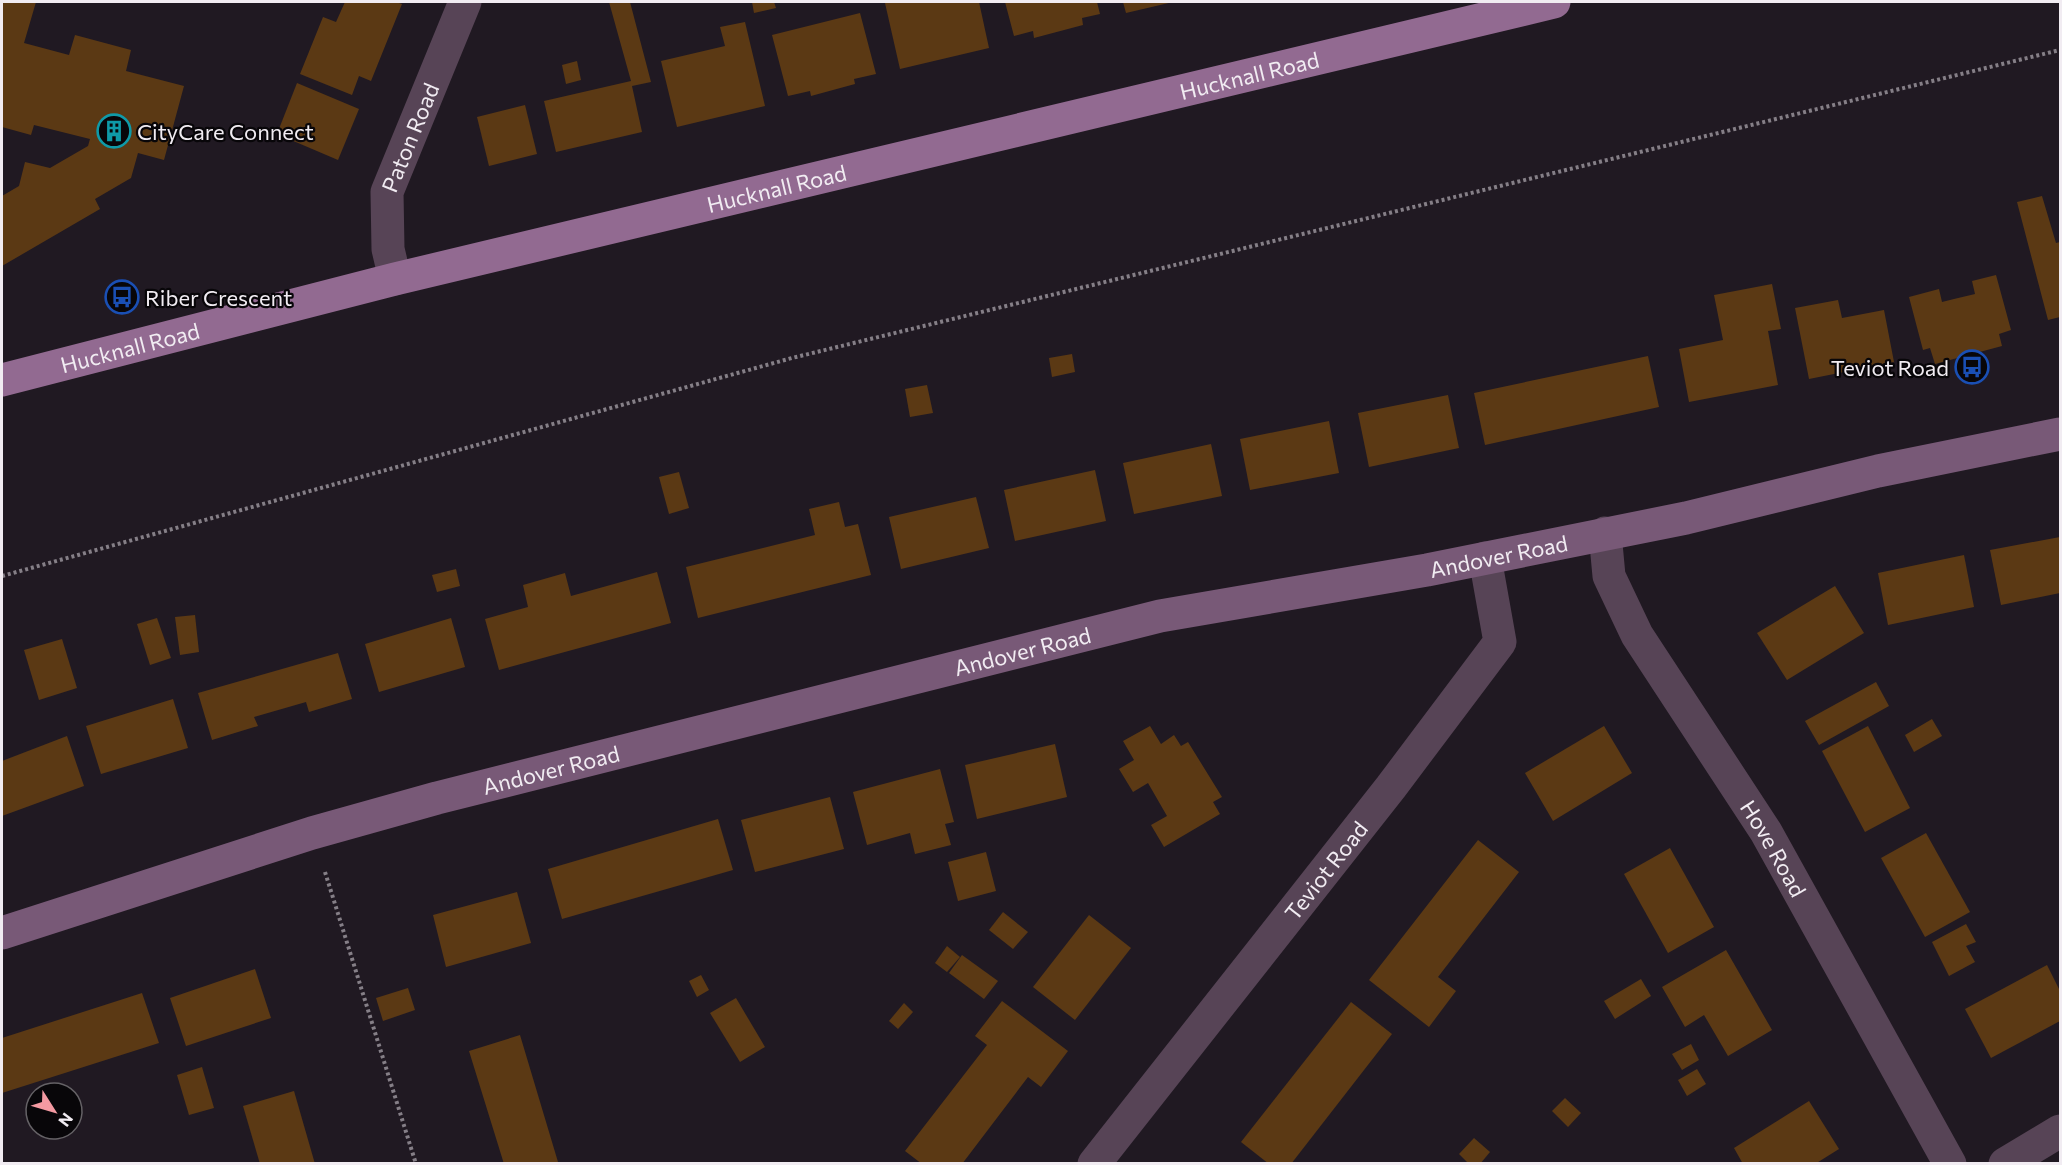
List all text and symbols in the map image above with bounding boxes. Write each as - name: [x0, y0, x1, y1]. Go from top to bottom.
- street label: Hucknall Road: [1177, 45, 1322, 105]
- street label: Paton Road: [375, 79, 444, 196]
- building icon: CityCare Connect: [96, 113, 132, 149]
- place label: CityCare Connect: [137, 118, 314, 145]
- street label: Hucknall Road: [704, 158, 849, 218]
- bus stop icon: Riber Crescent: [104, 279, 140, 315]
- place label: Riber Crescent: [145, 284, 292, 311]
- street label: Hucknall Road: [57, 316, 202, 378]
- bus stop icon: Teviot Road: [1954, 349, 1990, 385]
- place label: Teviot Road: [1831, 354, 1949, 381]
- street label: Andover Road: [1427, 529, 1570, 583]
- street label: Andover Road: [951, 620, 1093, 681]
- street label: Andover Road: [480, 739, 622, 800]
- street label: Hove Road: [1735, 795, 1813, 901]
- street label: Teviot Road: [1278, 815, 1373, 925]
- north arrow: [24, 1081, 84, 1141]
- text: N: [55, 1110, 78, 1131]

